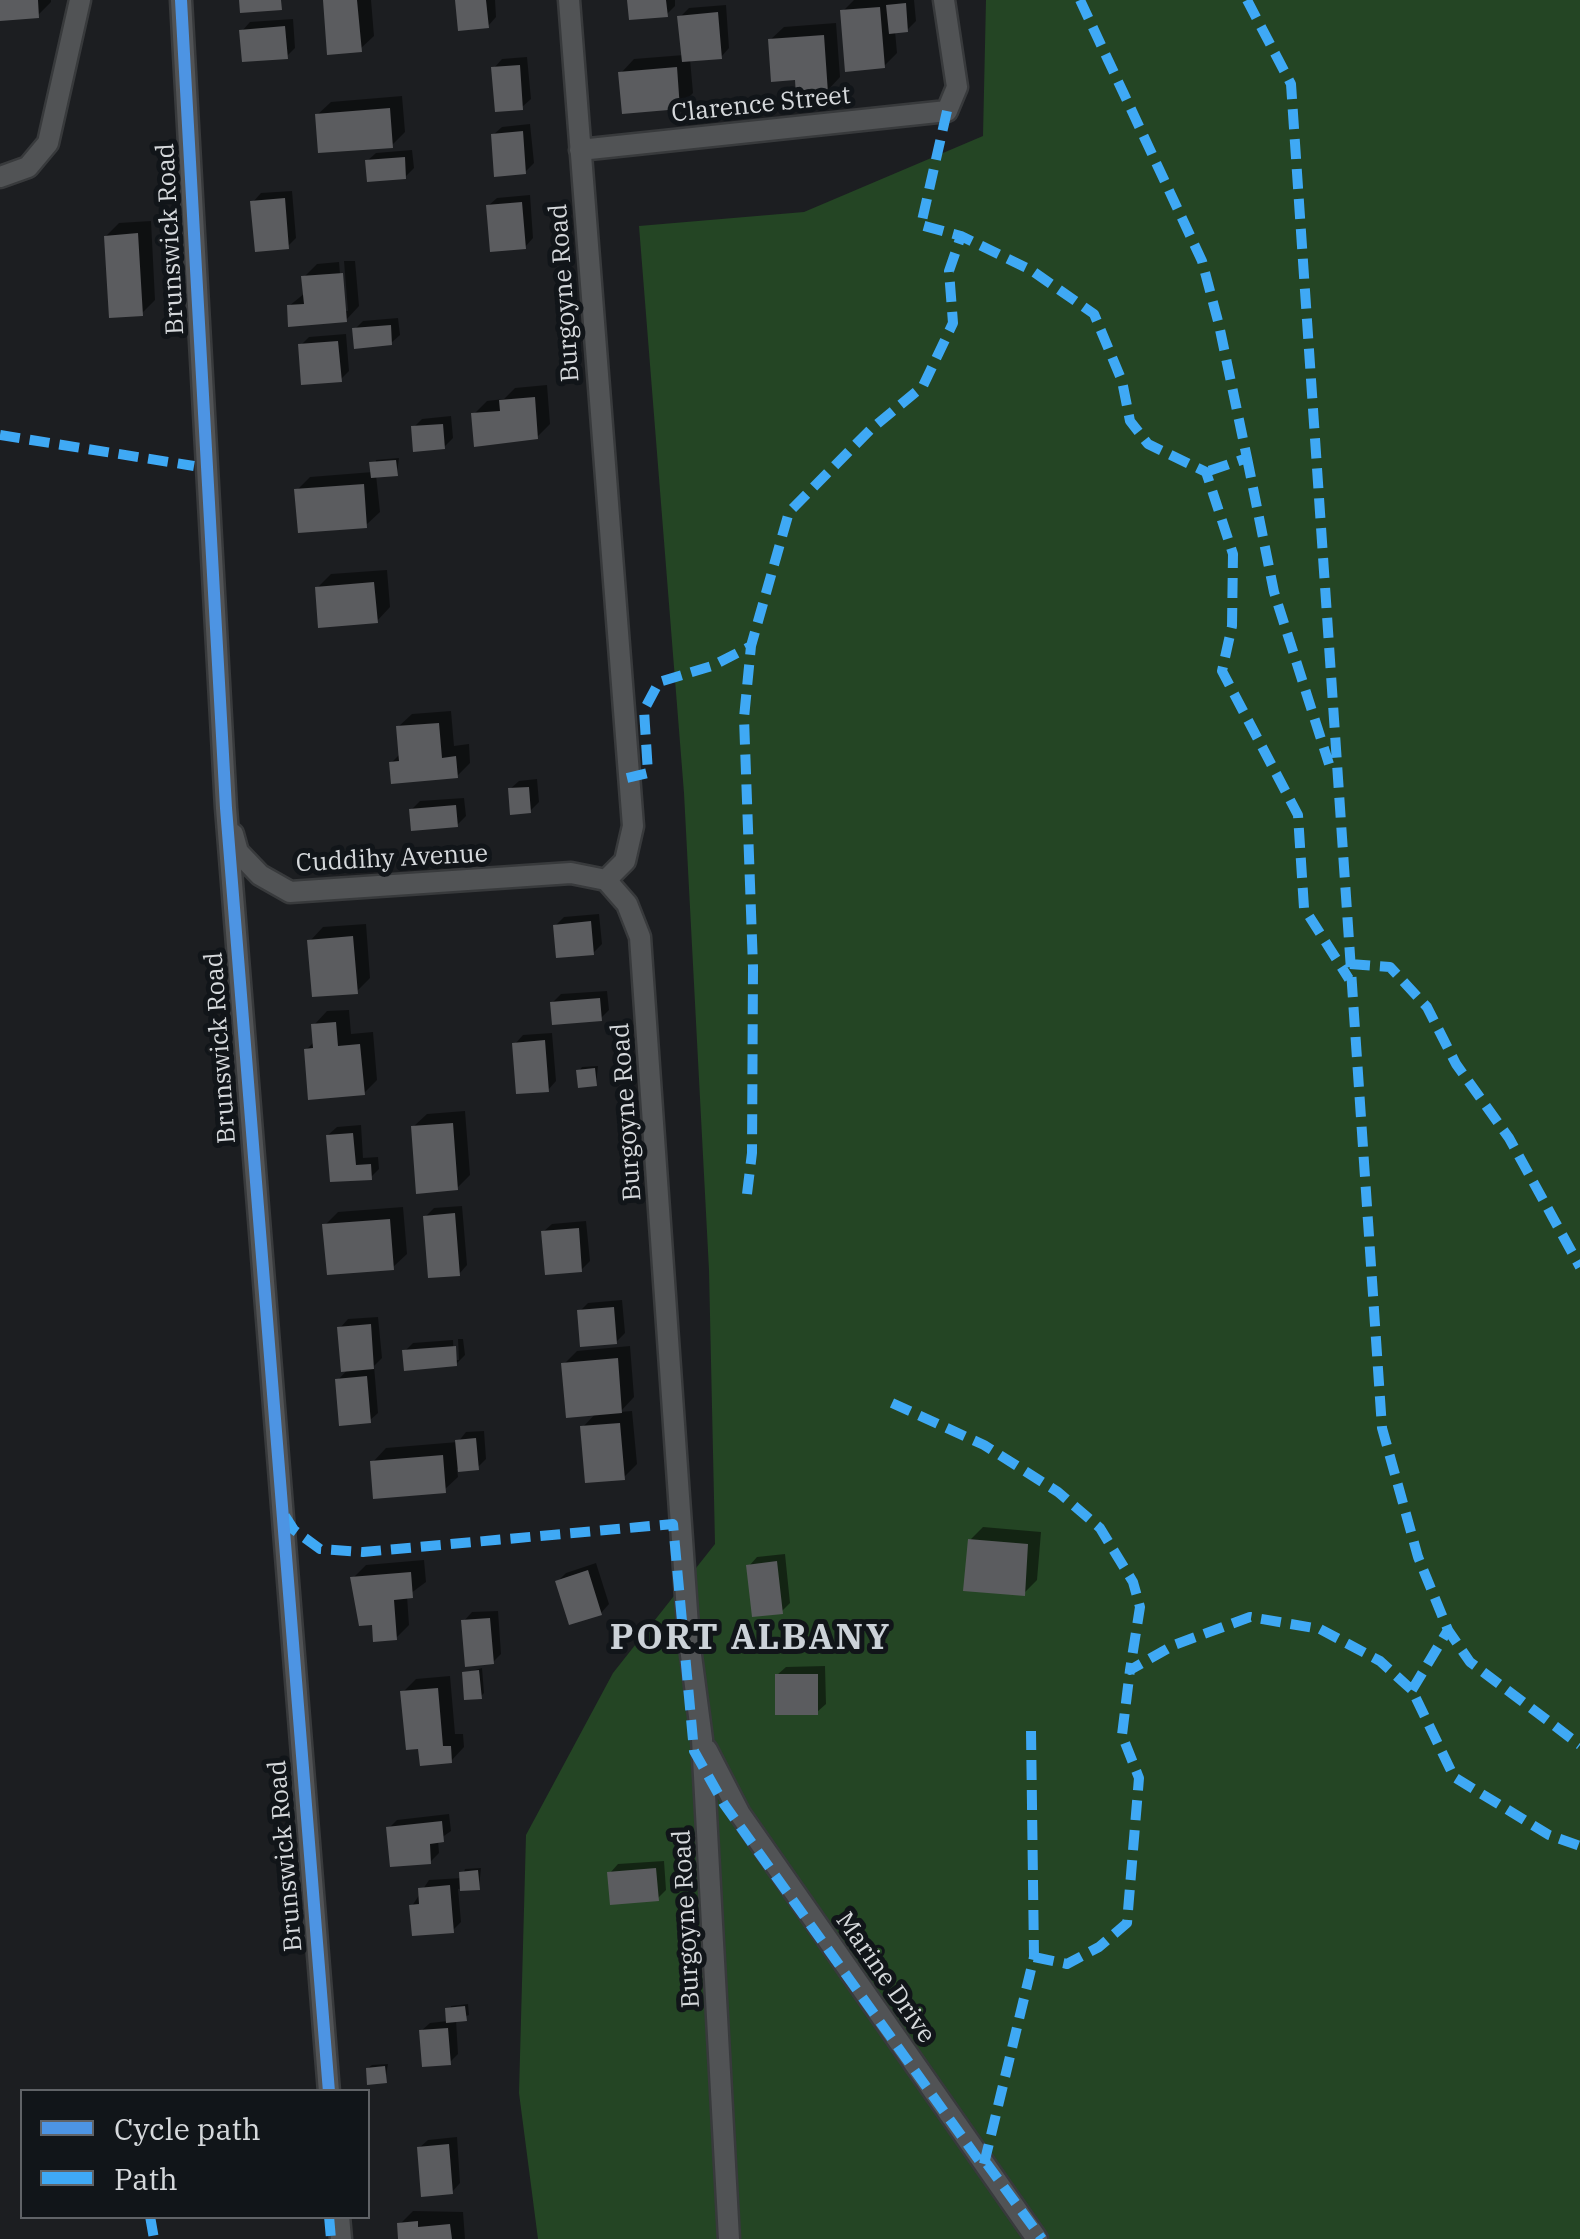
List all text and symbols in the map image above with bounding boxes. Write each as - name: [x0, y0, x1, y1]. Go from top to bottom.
- street label: Clarence Street: [670, 81, 852, 129]
- street label: Brunswick Road: [151, 142, 191, 336]
- street label: Burgoyne Road: [544, 203, 586, 383]
- street label: Cuddihy Avenue: [295, 839, 489, 879]
- street label: Brunswick Road: [199, 951, 243, 1145]
- street label: Burgoyne Road: [606, 1022, 648, 1202]
- district label: PORT ALBANY: [610, 1618, 892, 1660]
- street label: Brunswick Road: [263, 1759, 309, 1953]
- street label: Burgoyne Road: [667, 1829, 707, 2009]
- street label: Marine Drive: [829, 1907, 941, 2049]
- legend: [20, 2089, 370, 2219]
- text: Cycle path: [114, 2109, 261, 2148]
- text: Path: [114, 2159, 178, 2198]

